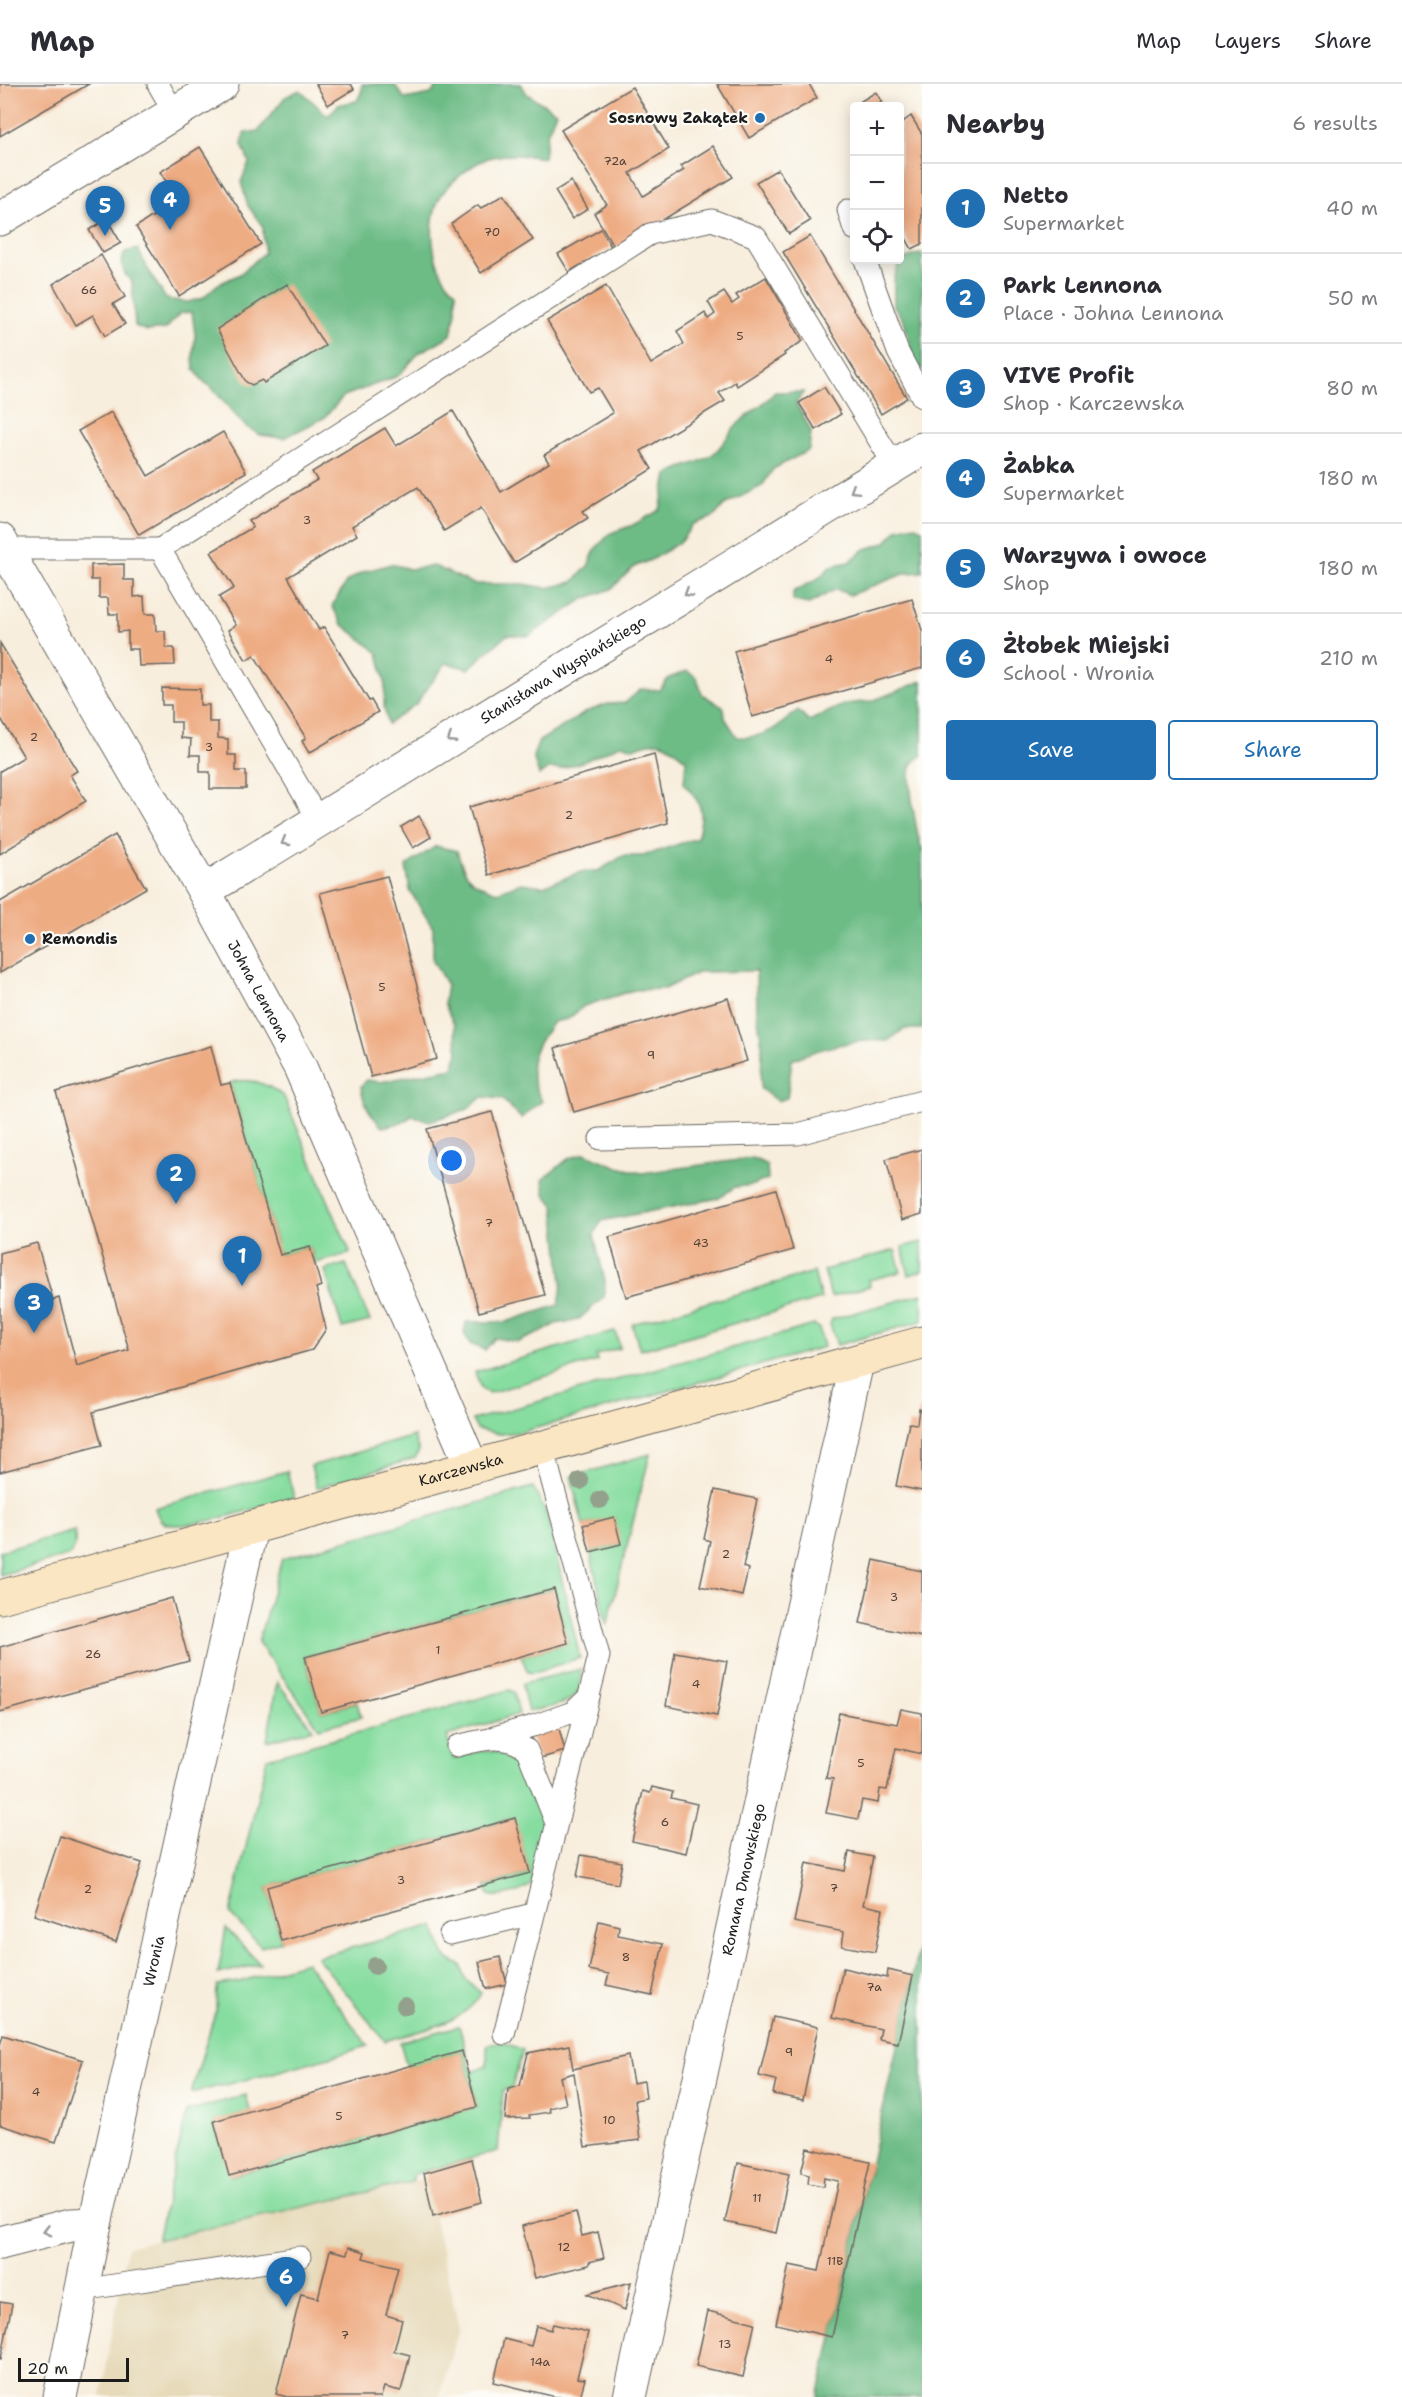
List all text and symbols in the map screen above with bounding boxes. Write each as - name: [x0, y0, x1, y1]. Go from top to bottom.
- text: Map: [30, 22, 95, 60]
- text: Map: [1136, 27, 1181, 55]
- text: Layers: [1214, 27, 1281, 55]
- text: Share: [1314, 27, 1372, 55]
- map controls: [850, 102, 904, 264]
- button: +: [850, 102, 904, 156]
- text: Nearby: [946, 106, 1045, 141]
- place label: Sosnowy Zakątek: [609, 108, 748, 128]
- text: 6 results: [1292, 110, 1378, 136]
- marker: Sosnowy Zakątek: [753, 111, 767, 125]
- house number: 72a: [604, 153, 627, 169]
- button: −: [850, 156, 904, 210]
- pin: 4: [150, 180, 190, 230]
- text: Netto: [1003, 181, 1069, 210]
- pin: 5: [86, 186, 124, 236]
- text: 1: [961, 195, 970, 221]
- text: 40 m: [1326, 195, 1378, 221]
- button: locate: [850, 210, 904, 264]
- text: Supermarket: [1003, 210, 1125, 236]
- house number: 70: [484, 224, 500, 240]
- text: Park Lennona: [1003, 271, 1162, 300]
- house number: 66: [81, 282, 97, 298]
- text: 2: [959, 285, 973, 311]
- text: 50 m: [1328, 285, 1378, 311]
- text: Place · Johna Lennona: [1003, 300, 1224, 326]
- house number: 5: [736, 328, 744, 344]
- text: VIVE Profit: [1003, 361, 1134, 390]
- text: 3: [959, 375, 973, 401]
- text: 80 m: [1326, 375, 1378, 401]
- text: Shop · Karczewska: [1003, 390, 1184, 416]
- text: Żabka: [1003, 451, 1075, 480]
- text: 4: [959, 465, 973, 491]
- text: 180 m: [1318, 465, 1378, 491]
- text: Supermarket: [1003, 480, 1125, 506]
- one-way arrow: [850, 483, 860, 495]
- house number: 3: [303, 512, 311, 528]
- text: Warzywa i owoce: [1003, 541, 1207, 570]
- text: 5: [959, 555, 972, 581]
- text: 180 m: [1318, 555, 1378, 581]
- text: Shop: [1003, 570, 1050, 596]
- one-way arrow: [684, 585, 694, 597]
- street label: Stanisława Wyspiańskiego: [476, 611, 650, 729]
- text: Żłobek Miejski: [1003, 631, 1170, 660]
- text: 6: [959, 645, 973, 671]
- text: 210 m: [1319, 645, 1378, 671]
- house number: 4: [825, 651, 833, 667]
- text: School · Wronia: [1003, 660, 1154, 686]
- button: Save: [946, 720, 1156, 780]
- button: Share: [1168, 720, 1378, 780]
- house number: 2: [30, 729, 38, 745]
- one-way arrow: [447, 732, 457, 744]
- house number: 3: [205, 739, 213, 755]
- house number: 2: [565, 807, 573, 823]
- one-way arrow: [281, 834, 291, 846]
- place label: Remondis: [42, 929, 118, 949]
- marker: Remondis: [23, 932, 37, 946]
- street label: Johna Lennona: [223, 937, 295, 1046]
- house number: 5: [378, 979, 386, 995]
- house number: 9: [647, 1047, 655, 1063]
- your location: [437, 1146, 466, 1175]
- pin: 2: [156, 1154, 195, 1204]
- house number: 7: [485, 1215, 493, 1231]
- house number: 43: [693, 1235, 709, 1251]
- pin: 1: [222, 1236, 262, 1286]
- pin: 3: [15, 1284, 54, 1333]
- street label: Karczewska: [416, 1449, 506, 1491]
- house number: 2: [722, 1546, 730, 1562]
- house number: 3: [890, 1589, 898, 1605]
- house number: 1: [435, 1642, 441, 1658]
- house number: 26: [85, 1646, 101, 1662]
- house number: 4: [692, 1676, 700, 1692]
- house number: 5: [857, 1755, 865, 1771]
- street label: Romana Dmowskiego: [717, 1801, 770, 1957]
- house number: 6: [661, 1814, 669, 1830]
- house number: 3: [397, 1872, 405, 1888]
- house number: 7: [830, 1880, 838, 1896]
- house number: 2: [84, 1881, 92, 1897]
- street label: Wronia: [139, 1933, 170, 1989]
- house number: 8: [622, 1949, 630, 1965]
- house number: 7a: [866, 1979, 882, 1995]
- house number: 9: [785, 2044, 793, 2060]
- house number: 4: [32, 2084, 40, 2100]
- house number: 5: [335, 2108, 343, 2124]
- house number: 10: [602, 2112, 616, 2128]
- house number: 11: [752, 2190, 762, 2206]
- one-way arrow: [42, 2223, 52, 2236]
- house number: 12: [558, 2239, 570, 2255]
- house number: 11B: [827, 2253, 843, 2269]
- pin: 6: [266, 2258, 306, 2307]
- house number: 7: [341, 2327, 349, 2343]
- house number: 13: [719, 2336, 731, 2352]
- house number: 14a: [530, 2354, 551, 2370]
- scale bar: [18, 2355, 129, 2382]
- text: 20 m: [27, 2358, 68, 2379]

